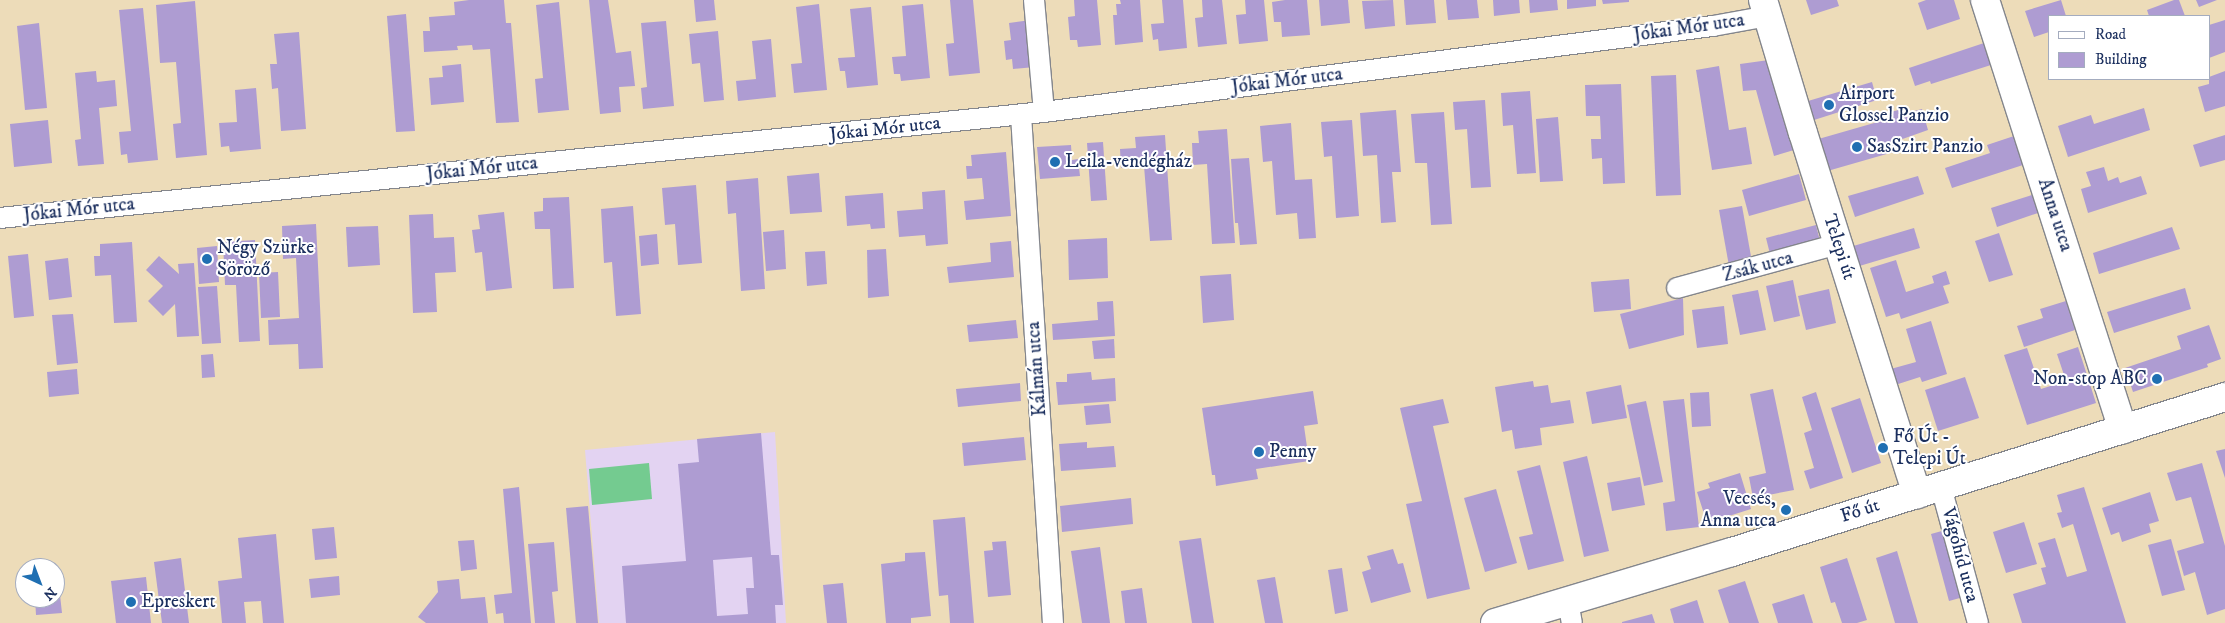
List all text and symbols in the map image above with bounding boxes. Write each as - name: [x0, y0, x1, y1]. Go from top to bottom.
- street label: Jókai Mór utca: [1632, 9, 1746, 47]
- legend: [2048, 15, 2210, 80]
- text: Road: [2095, 25, 2126, 44]
- text: Building: [2095, 50, 2147, 69]
- street label: Jókai Mór utca: [1230, 63, 1344, 99]
- place label: Airport Glossel Panzio: [1839, 83, 1949, 127]
- marker: Airport Glossel Panzio: [1823, 99, 1835, 111]
- street label: Jókai Mór utca: [828, 112, 942, 146]
- place label: SasSzirt Panzio: [1867, 136, 1983, 158]
- marker: SasSzirt Panzio: [1851, 141, 1863, 153]
- place label: Leila-vendégház: [1065, 151, 1192, 173]
- street label: Jókai Mór utca: [425, 152, 539, 186]
- marker: Leila-vendégház: [1049, 156, 1061, 168]
- street label: Anna utca: [2032, 176, 2078, 254]
- street label: Jókai Mór utca: [22, 193, 136, 227]
- street label: Telepi út: [1818, 211, 1860, 283]
- place label: Négy Szürke Söröző: [217, 237, 314, 281]
- street label: Zsák utca: [1720, 247, 1796, 287]
- marker: Négy Szürke Söröző: [201, 253, 213, 265]
- street label: Kálmán utca: [1022, 321, 1052, 417]
- place label: Non-stop ABC: [2033, 368, 2147, 390]
- marker: Non-stop ABC: [2151, 373, 2163, 385]
- place label: Fő Út - Telepi Út: [1893, 426, 1966, 470]
- place label: Penny: [1269, 441, 1316, 463]
- marker: Fő Út - Telepi Út: [1877, 442, 1889, 454]
- marker: Penny: [1253, 446, 1265, 458]
- place label: Vecsés, Anna utca: [1700, 488, 1776, 532]
- street label: Fő út: [1838, 494, 1882, 528]
- marker: Vecsés, Anna utca: [1780, 504, 1792, 516]
- street label: Vágóhíd utca: [1936, 505, 1984, 605]
- north arrow: [15, 558, 65, 608]
- text: N: [39, 583, 60, 604]
- place label: Epreskert: [141, 591, 215, 613]
- marker: Epreskert: [125, 596, 137, 608]

